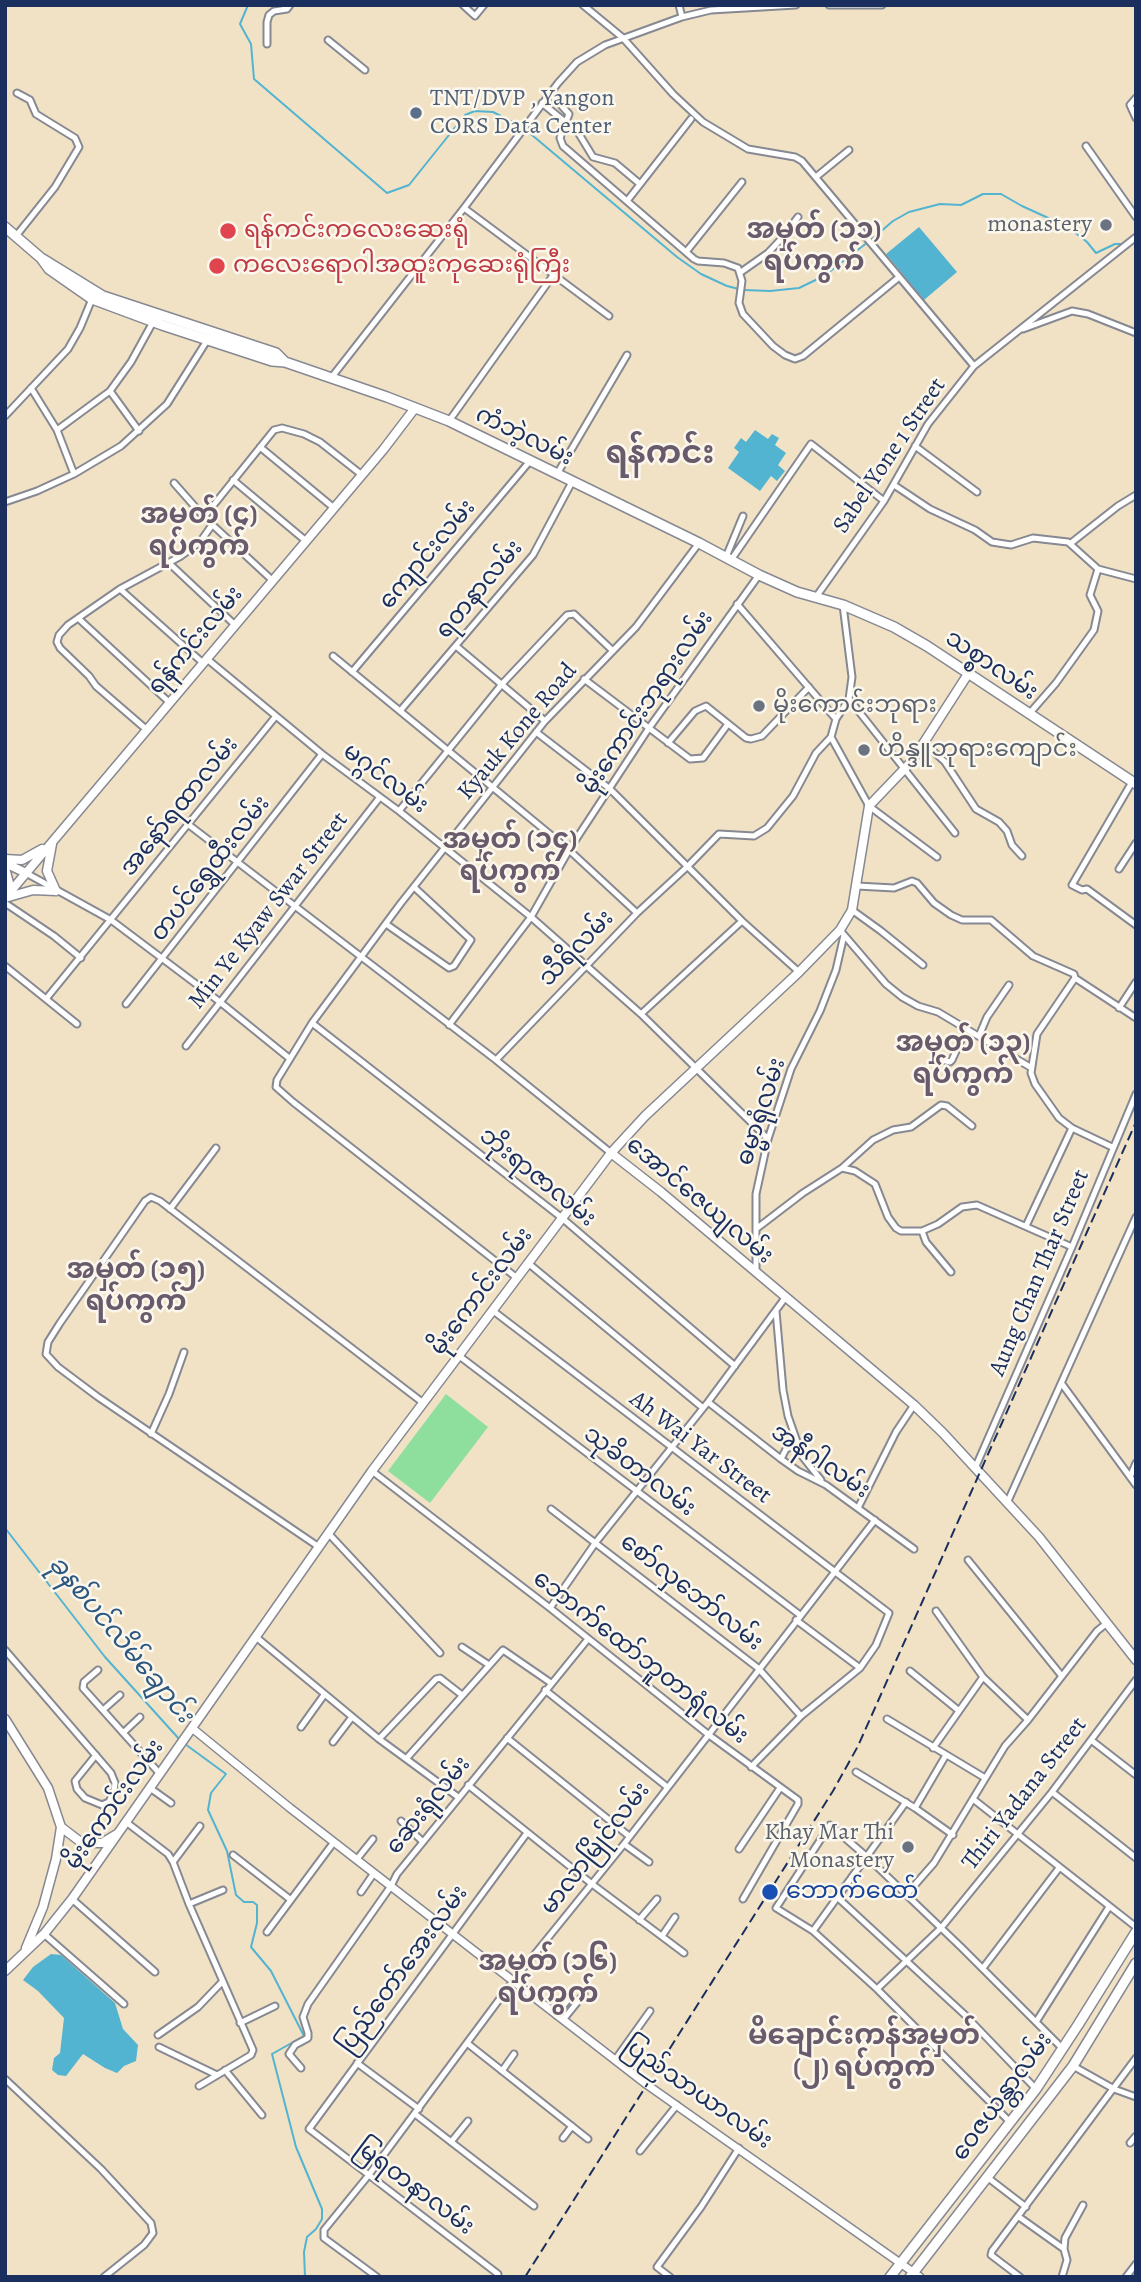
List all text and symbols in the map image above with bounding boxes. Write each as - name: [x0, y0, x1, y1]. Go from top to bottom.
- place label: TNT/DVP , Yangon CORS Data Center: [430, 85, 614, 141]
- marker: TNT/DVP , Yangon CORS Data Center: [408, 105, 424, 121]
- place label: monastery: [987, 211, 1092, 239]
- district label: အမှတ် (၁၁) ရပ်ကွက်: [746, 214, 882, 280]
- place label: ရန်ကင်းကလေးဆေးရုံ: [244, 217, 469, 245]
- marker: monastery: [1098, 217, 1114, 233]
- marker: ရန်ကင်းကလေးဆေးရုံ: [218, 221, 238, 241]
- place label: ကလေးရောဂါအထူးကုဆေးရုံကြီး: [233, 252, 570, 280]
- marker: ကလေးရောဂါအထူးကုဆေးရုံကြီး: [207, 256, 227, 276]
- street label: Sabel Yone 1 Street: [827, 373, 953, 539]
- street label: ကံဘဲ့လမ်း: [470, 401, 578, 473]
- district label: ရန်ကင်း: [605, 436, 715, 474]
- street label: ကျောင်းလမ်း: [374, 494, 482, 616]
- district label: အမှတ် (၄) ရပ်ကွက်: [140, 499, 258, 565]
- street label: ရတနာလမ်း: [431, 535, 529, 645]
- street label: ရန်ကင်းလမ်း: [142, 581, 250, 701]
- street label: မိုးကောင်းဘုရားလမ်း: [576, 606, 720, 800]
- street label: သစ္စာလမ်း: [939, 625, 1043, 707]
- street label: Kyauk Kone Road: [452, 657, 584, 807]
- place label: မိုးကောင်းဘုရား: [773, 692, 937, 720]
- marker: မိုးကောင်းဘုရား: [751, 698, 767, 714]
- street label: အနော်ရထာလမ်း: [115, 731, 245, 883]
- place label: ဟိန္ဒူဘုရားကျောင်း: [878, 736, 1077, 764]
- street label: မဂ္ဂင်လမ်း: [337, 738, 433, 820]
- marker: ဟိန္ဒူဘုရားကျောင်း: [856, 742, 872, 758]
- street label: တပင်ရွှေထီးလမ်း: [145, 790, 277, 948]
- street label: Min Ye Kyaw Swar Street: [183, 807, 355, 1015]
- district label: အမှတ် (၁၄) ရပ်ကွက်: [442, 824, 578, 890]
- street label: သီရိလမ်း: [534, 905, 620, 993]
- district label: အမှတ် (၁၃) ရပ်ကွက်: [895, 1027, 1031, 1093]
- street label: ဓမ္မာရုံလမ်း: [731, 1055, 793, 1169]
- street label: ဘိုးရာဇာလမ်း: [473, 1122, 601, 1234]
- street label: အောင်ဇေယျလမ်း: [620, 1131, 778, 1271]
- street label: Aung Chan Thar Street: [984, 1166, 1096, 1380]
- street label: မိုးကောင်းလမ်း: [425, 1222, 539, 1362]
- district label: အမှတ် (၁၅) ရပ်ကွက်: [67, 1254, 205, 1320]
- street label: Ah Wai Yar Street: [624, 1385, 776, 1511]
- street label: အနီဂါလမ်း: [765, 1418, 875, 1506]
- street label: သုခိတာလမ်း: [577, 1421, 701, 1523]
- street label: စော်လှဘော်လမ်း: [614, 1528, 768, 1658]
- water label: ခုနစ်ပင်လိမ်ချောင်း: [41, 1550, 199, 1730]
- street label: ဘောက်ထော်ဘူတာရုံလမ်း: [527, 1565, 753, 1751]
- street label: Thiri Yadana Street: [956, 1712, 1094, 1876]
- street label: မိုးကောင်းလမ်း: [59, 1734, 171, 1876]
- street label: ဆေးရုံလမ်း: [381, 1751, 477, 1861]
- street label: မာလာမြိုင်လမ်း: [535, 1777, 657, 1921]
- place label: Khay Mar Thi Monastery: [764, 1819, 894, 1875]
- marker: Khay Mar Thi Monastery: [900, 1839, 916, 1855]
- place label: ဘောက်ထော်: [786, 1878, 918, 1906]
- street label: ပြည်တော်အေးလမ်း: [333, 1880, 475, 2060]
- marker: ဘောက်ထော်: [760, 1882, 780, 1902]
- district label: အမှတ် (၁၆) ရပ်ကွက်: [479, 1946, 617, 2012]
- district label: မိချောင်းကန်အမှတ် (၂) ရပ်ကွက်: [748, 2020, 980, 2086]
- street label: ဝေဇယန္တာလမ်း: [947, 2027, 1059, 2167]
- street label: ပြည်သာယာလမ်း: [617, 2032, 777, 2156]
- street label: မြရတနာလမ်း: [349, 2134, 479, 2242]

